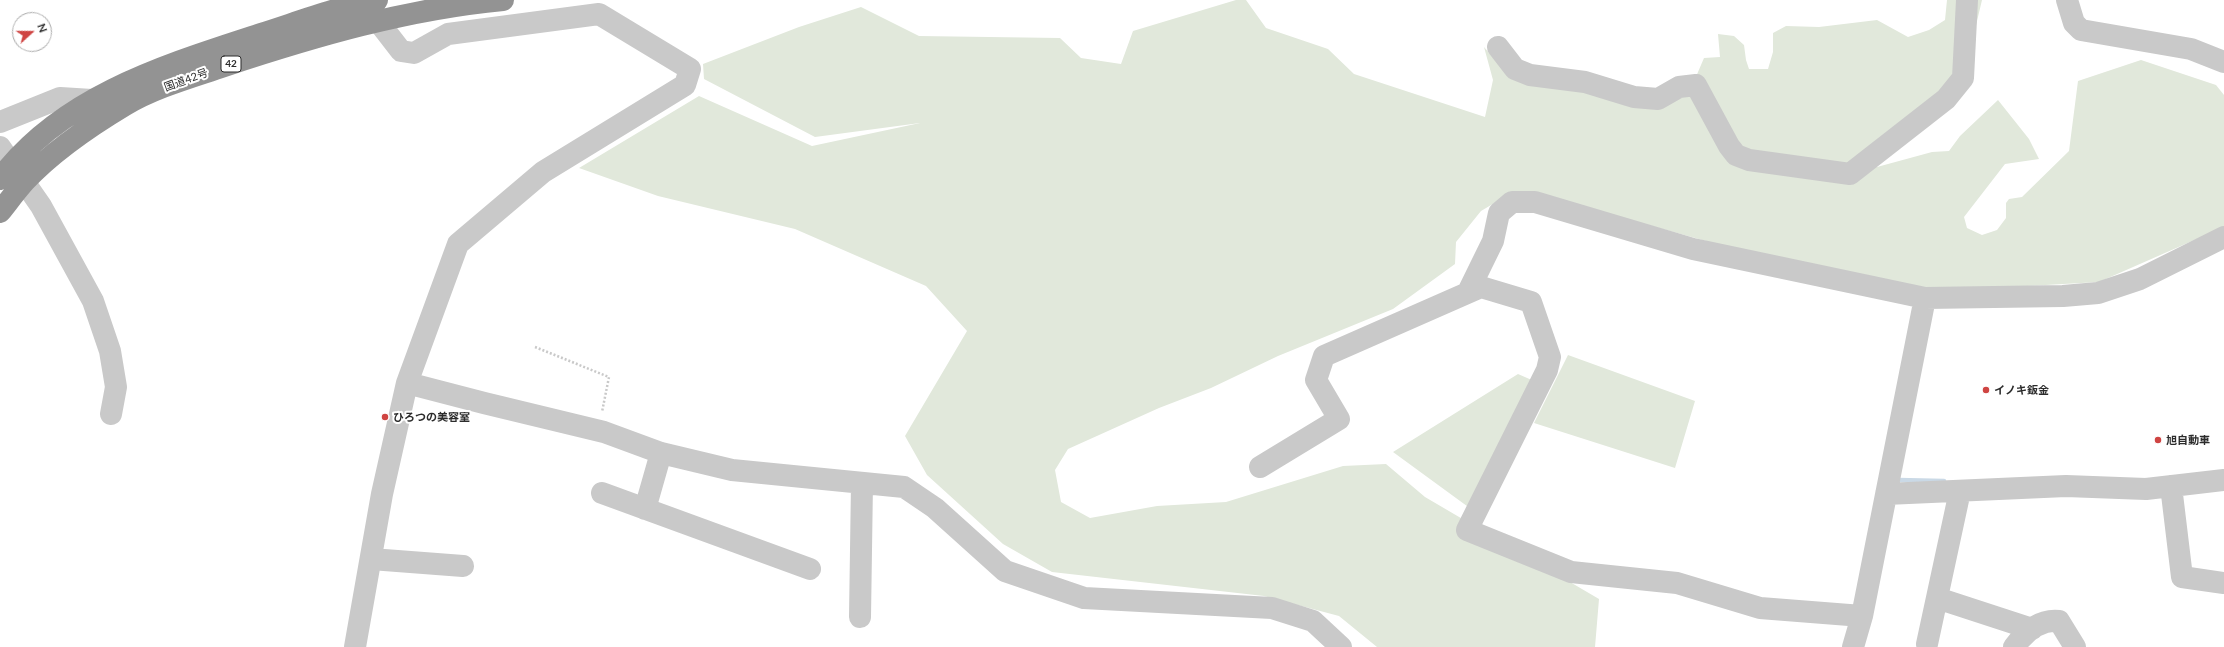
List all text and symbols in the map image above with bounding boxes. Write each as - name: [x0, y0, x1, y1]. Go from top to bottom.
- north arrow: [12, 12, 52, 52]
- text: N: [35, 22, 50, 34]
- road number: 42: [221, 56, 241, 72]
- street label: 国道42号: [162, 66, 210, 94]
- place label: イノキ鈑金: [1994, 383, 2049, 397]
- marker: イノキ鈑金: [1981, 385, 1991, 395]
- place label: ひろつの美容室: [393, 410, 470, 424]
- marker: ひろつの美容室: [380, 412, 390, 422]
- place label: 旭自動車: [2166, 433, 2210, 447]
- marker: 旭自動車: [2153, 435, 2163, 445]

